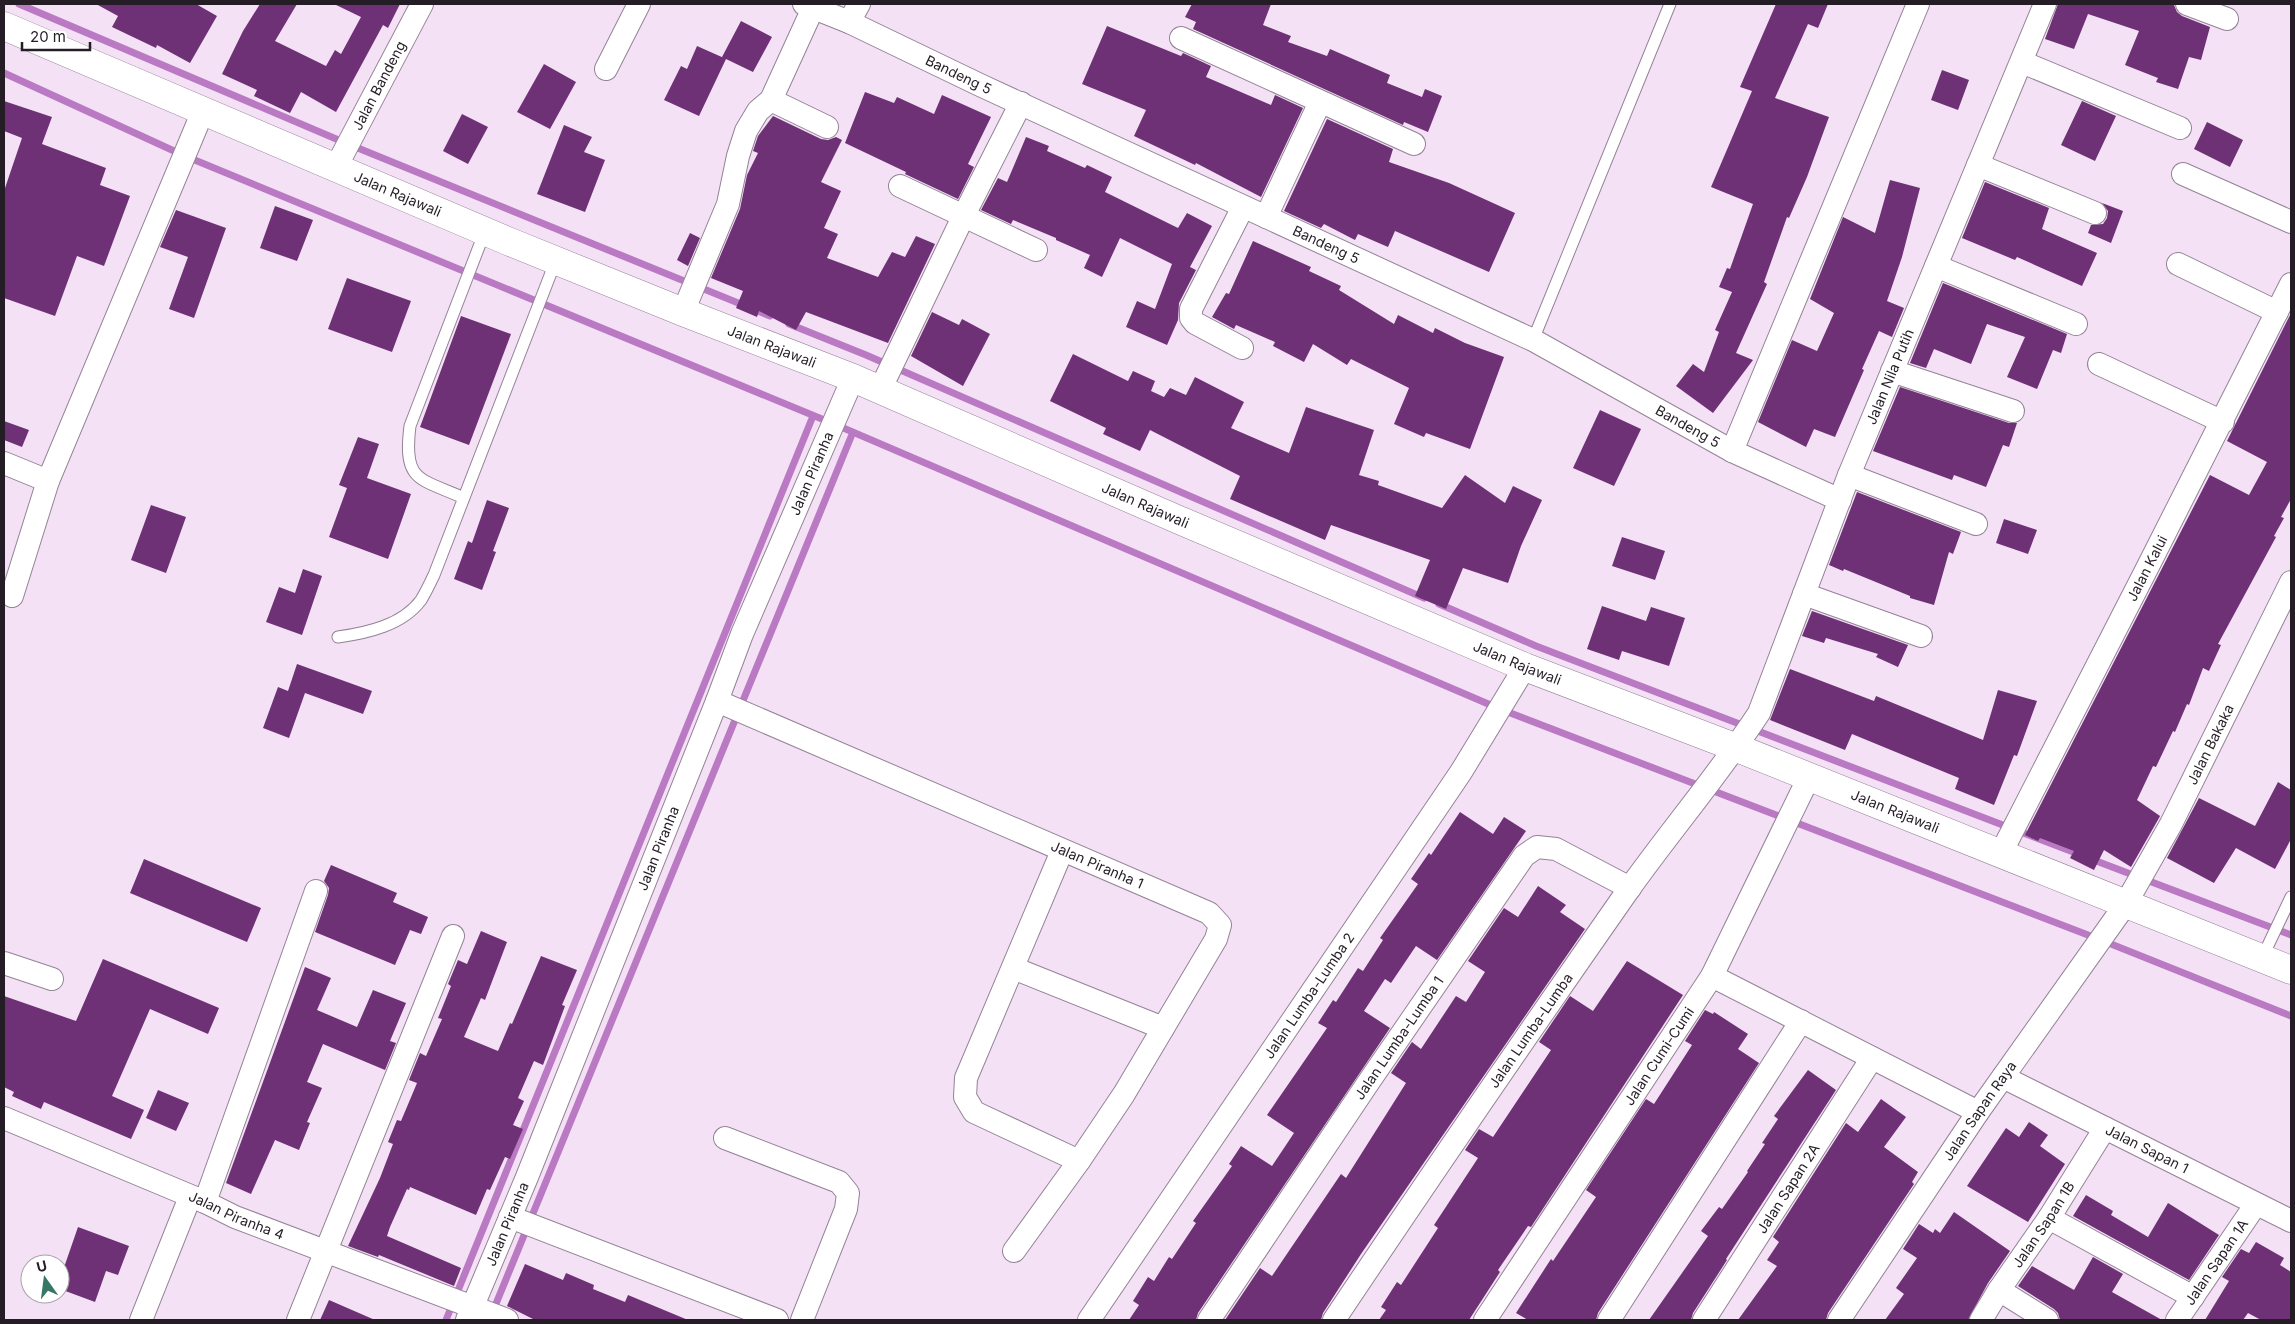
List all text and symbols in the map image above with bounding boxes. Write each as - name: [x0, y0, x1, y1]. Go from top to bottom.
- scale bar: [22, 20, 90, 52]
- text: 20 m: [30, 27, 66, 46]
- street label: Jalan Bandeng: [348, 38, 409, 133]
- street label: Bandeng 5: [923, 51, 995, 97]
- street label: Jalan Rajawali: [351, 167, 444, 220]
- street label: Bandeng 5: [1290, 221, 1362, 267]
- street label: Jalan Rajawali: [725, 321, 819, 371]
- street label: Jalan Nila Putih: [1862, 326, 1917, 427]
- street label: Bandeng 5: [1653, 401, 1723, 451]
- street label: Jalan Piranha: [786, 429, 837, 518]
- street label: Jalan Rajawali: [1099, 478, 1192, 531]
- street label: Jalan Kalui: [2123, 532, 2170, 604]
- street label: Jalan Rajawali: [1471, 637, 1564, 688]
- street label: Jalan Bakaka: [2183, 701, 2237, 787]
- street label: Jalan Rajawali: [1849, 786, 1942, 836]
- street label: Jalan Piranha: [633, 803, 682, 893]
- street label: Jalan Piranha 1: [1049, 837, 1146, 892]
- street label: Jalan Lumba-Lumba 2: [1260, 929, 1357, 1062]
- street label: Jalan Lumba-Lumba: [1485, 970, 1576, 1091]
- street label: Jalan Lumba-Lumba 1: [1350, 973, 1447, 1103]
- street label: Jalan Cumi-Cumi: [1620, 1004, 1697, 1108]
- street label: Jalan Sapan Raya: [1939, 1057, 2020, 1164]
- street label: Jalan Sapan 1: [2103, 1121, 2192, 1176]
- street label: Jalan Sapan 2A: [1753, 1140, 1823, 1236]
- street label: Jalan Sapan 1B: [2008, 1178, 2078, 1271]
- street label: Jalan Piranha: [482, 1179, 532, 1268]
- street label: Jalan Piranha 4: [186, 1187, 287, 1243]
- street label: Jalan Sapan 1A: [2181, 1215, 2251, 1308]
- north arrow: [20, 1254, 70, 1304]
- text: U: [35, 1256, 49, 1275]

